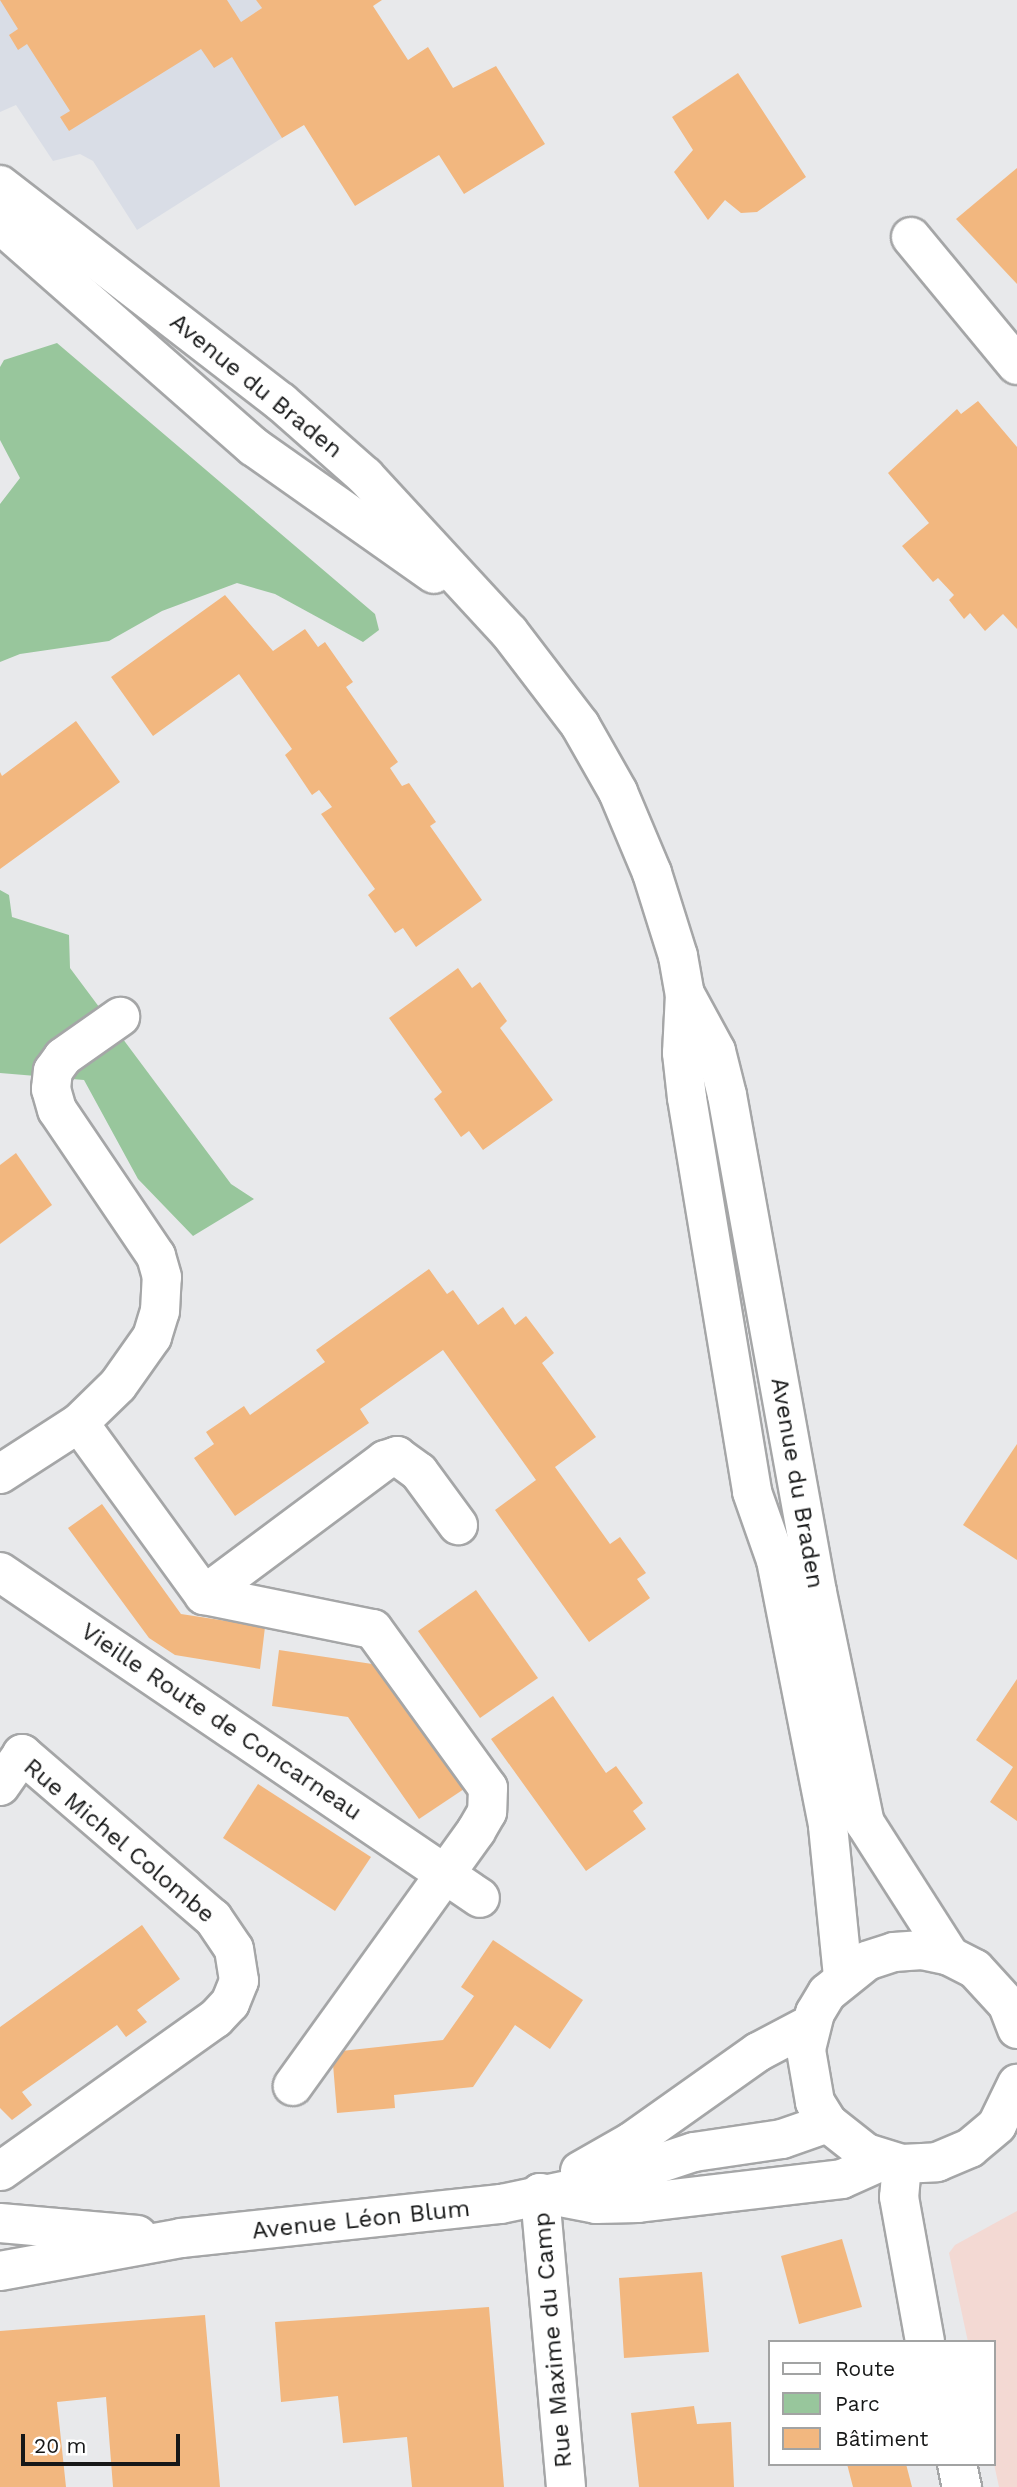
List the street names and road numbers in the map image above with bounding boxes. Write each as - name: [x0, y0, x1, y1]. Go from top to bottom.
- street label: Avenue du Braden: [164, 308, 348, 464]
- street label: Avenue du Braden: [764, 1375, 830, 1591]
- street label: Vieille Route de Concarneau: [75, 1617, 367, 1827]
- street label: Rue Michel Colombe: [17, 1752, 221, 1930]
- street label: Avenue Léon Blum: [251, 2194, 471, 2246]
- street label: Rue Maxime du Camp: [527, 2211, 579, 2469]

